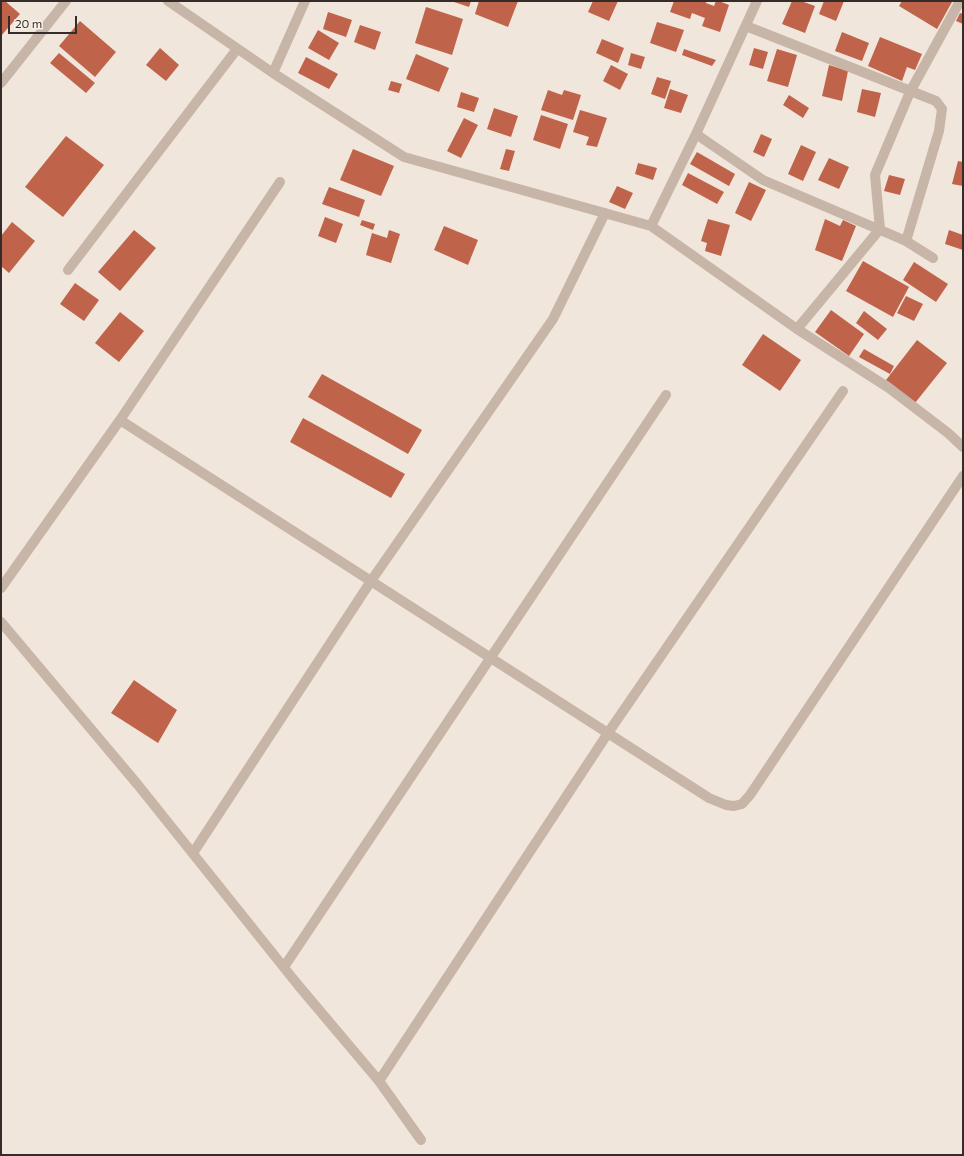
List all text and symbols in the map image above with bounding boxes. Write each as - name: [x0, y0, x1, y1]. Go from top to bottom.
- scale bar: [10, 8, 79, 34]
- text: 20 m: [15, 16, 42, 30]

